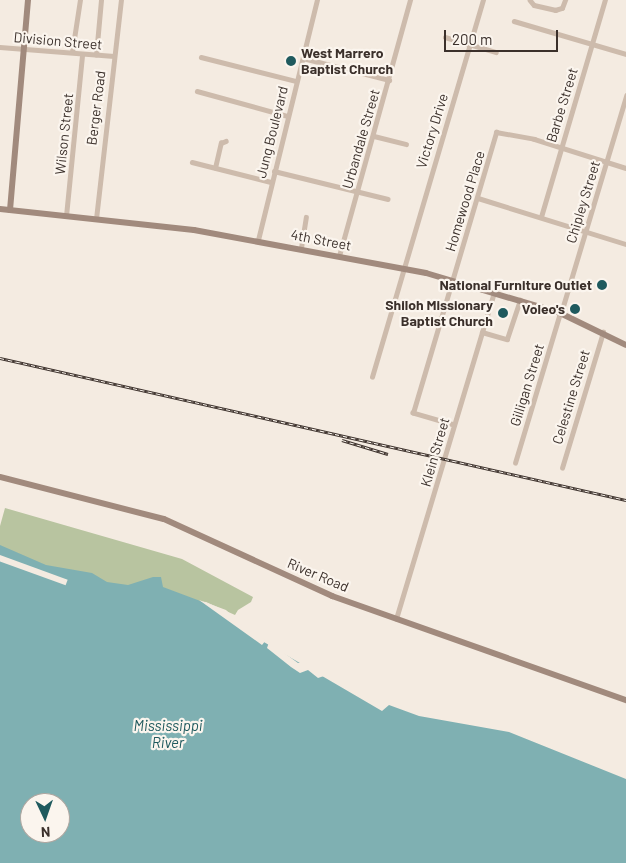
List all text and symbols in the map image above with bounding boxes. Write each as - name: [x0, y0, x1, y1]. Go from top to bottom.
- scale bar: [446, 20, 560, 52]
- street label: Division Street: [13, 29, 103, 53]
- text: 200 m: [452, 30, 492, 48]
- place label: West Marrero Baptist Church: [301, 45, 393, 78]
- marker: West Marrero Baptist Church: [285, 55, 297, 67]
- street label: Barbe Street: [543, 66, 581, 144]
- street label: Berger Road: [83, 70, 109, 146]
- street label: Jung Boulevard: [252, 84, 292, 180]
- street label: Urbandale Street: [339, 87, 383, 191]
- street label: Victory Drive: [413, 91, 451, 171]
- street label: Wilson Street: [51, 92, 77, 176]
- street label: Homewood Place: [442, 149, 488, 253]
- street label: Chipley Street: [562, 159, 604, 245]
- street label: 4th Street: [289, 226, 353, 254]
- place label: National Furniture Outlet: [440, 277, 592, 293]
- marker: National Furniture Outlet: [596, 279, 608, 291]
- place label: Shiloh Missionary Baptist Church: [385, 297, 493, 330]
- place label: Voleo's: [522, 301, 565, 317]
- marker: Voleo's: [569, 303, 581, 315]
- marker: Shiloh Missionary Baptist Church: [497, 307, 509, 319]
- street label: Gilligan Street: [506, 342, 548, 428]
- street label: Celestine Street: [549, 348, 593, 446]
- street label: Klein Street: [417, 415, 453, 489]
- street label: River Road: [285, 555, 351, 595]
- water label: Mississippi River: [134, 716, 202, 751]
- north arrow: [20, 793, 70, 843]
- text: N: [41, 824, 51, 841]

